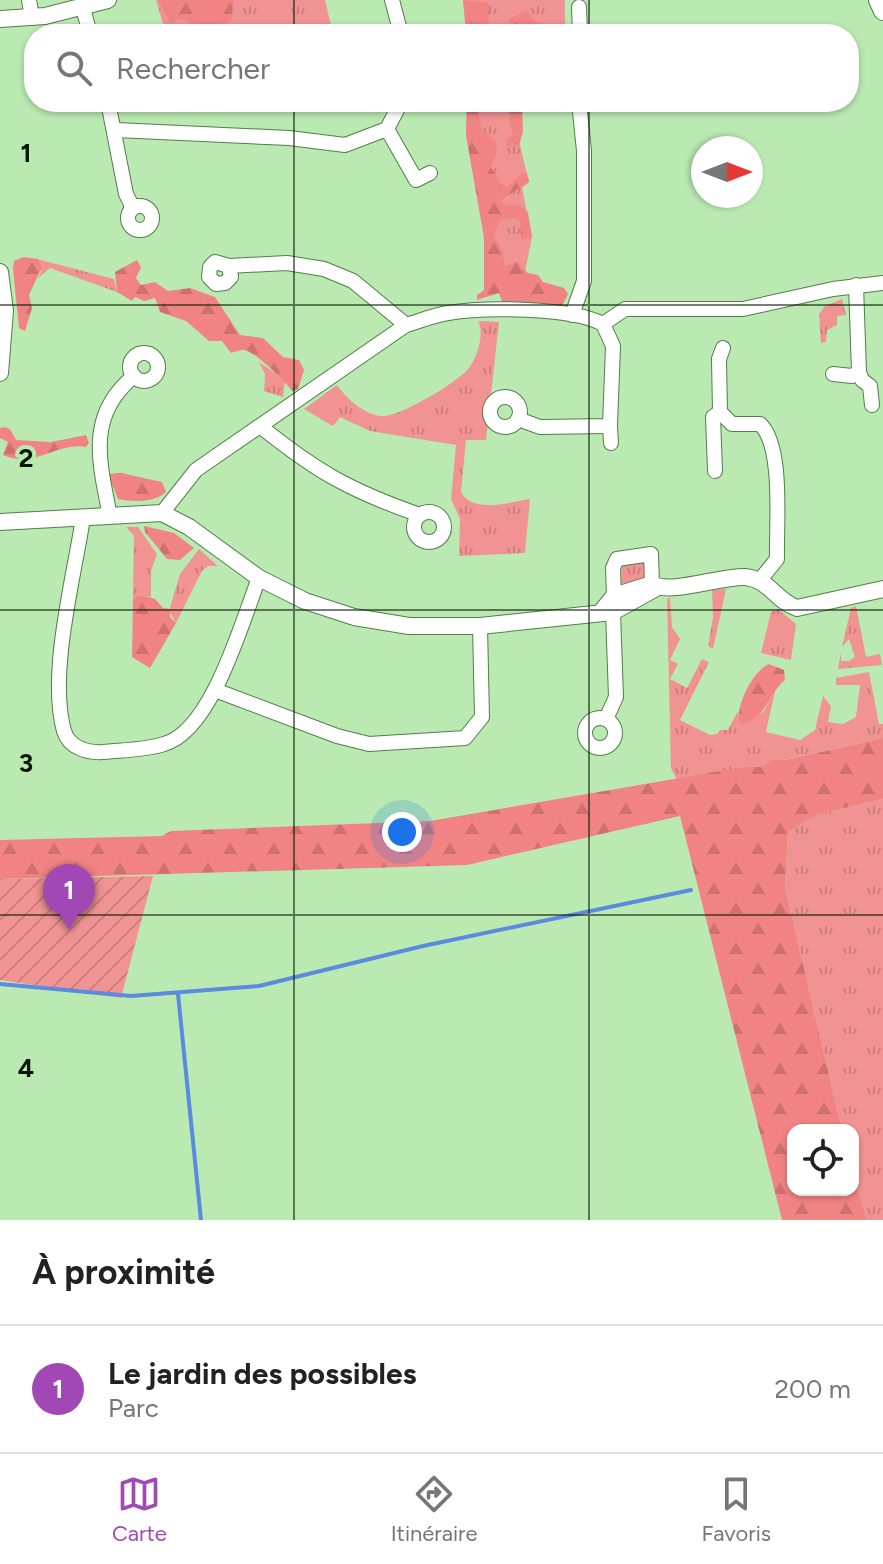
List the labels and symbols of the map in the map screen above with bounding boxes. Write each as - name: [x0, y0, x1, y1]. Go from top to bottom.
- north arrow: [691, 136, 763, 208]
- text: 1: [21, 137, 31, 169]
- text: 2: [18, 442, 34, 474]
- text: 3: [19, 747, 33, 779]
- your location: [382, 812, 422, 852]
- pin: 1: [43, 864, 95, 930]
- text: 4: [18, 1052, 34, 1084]

